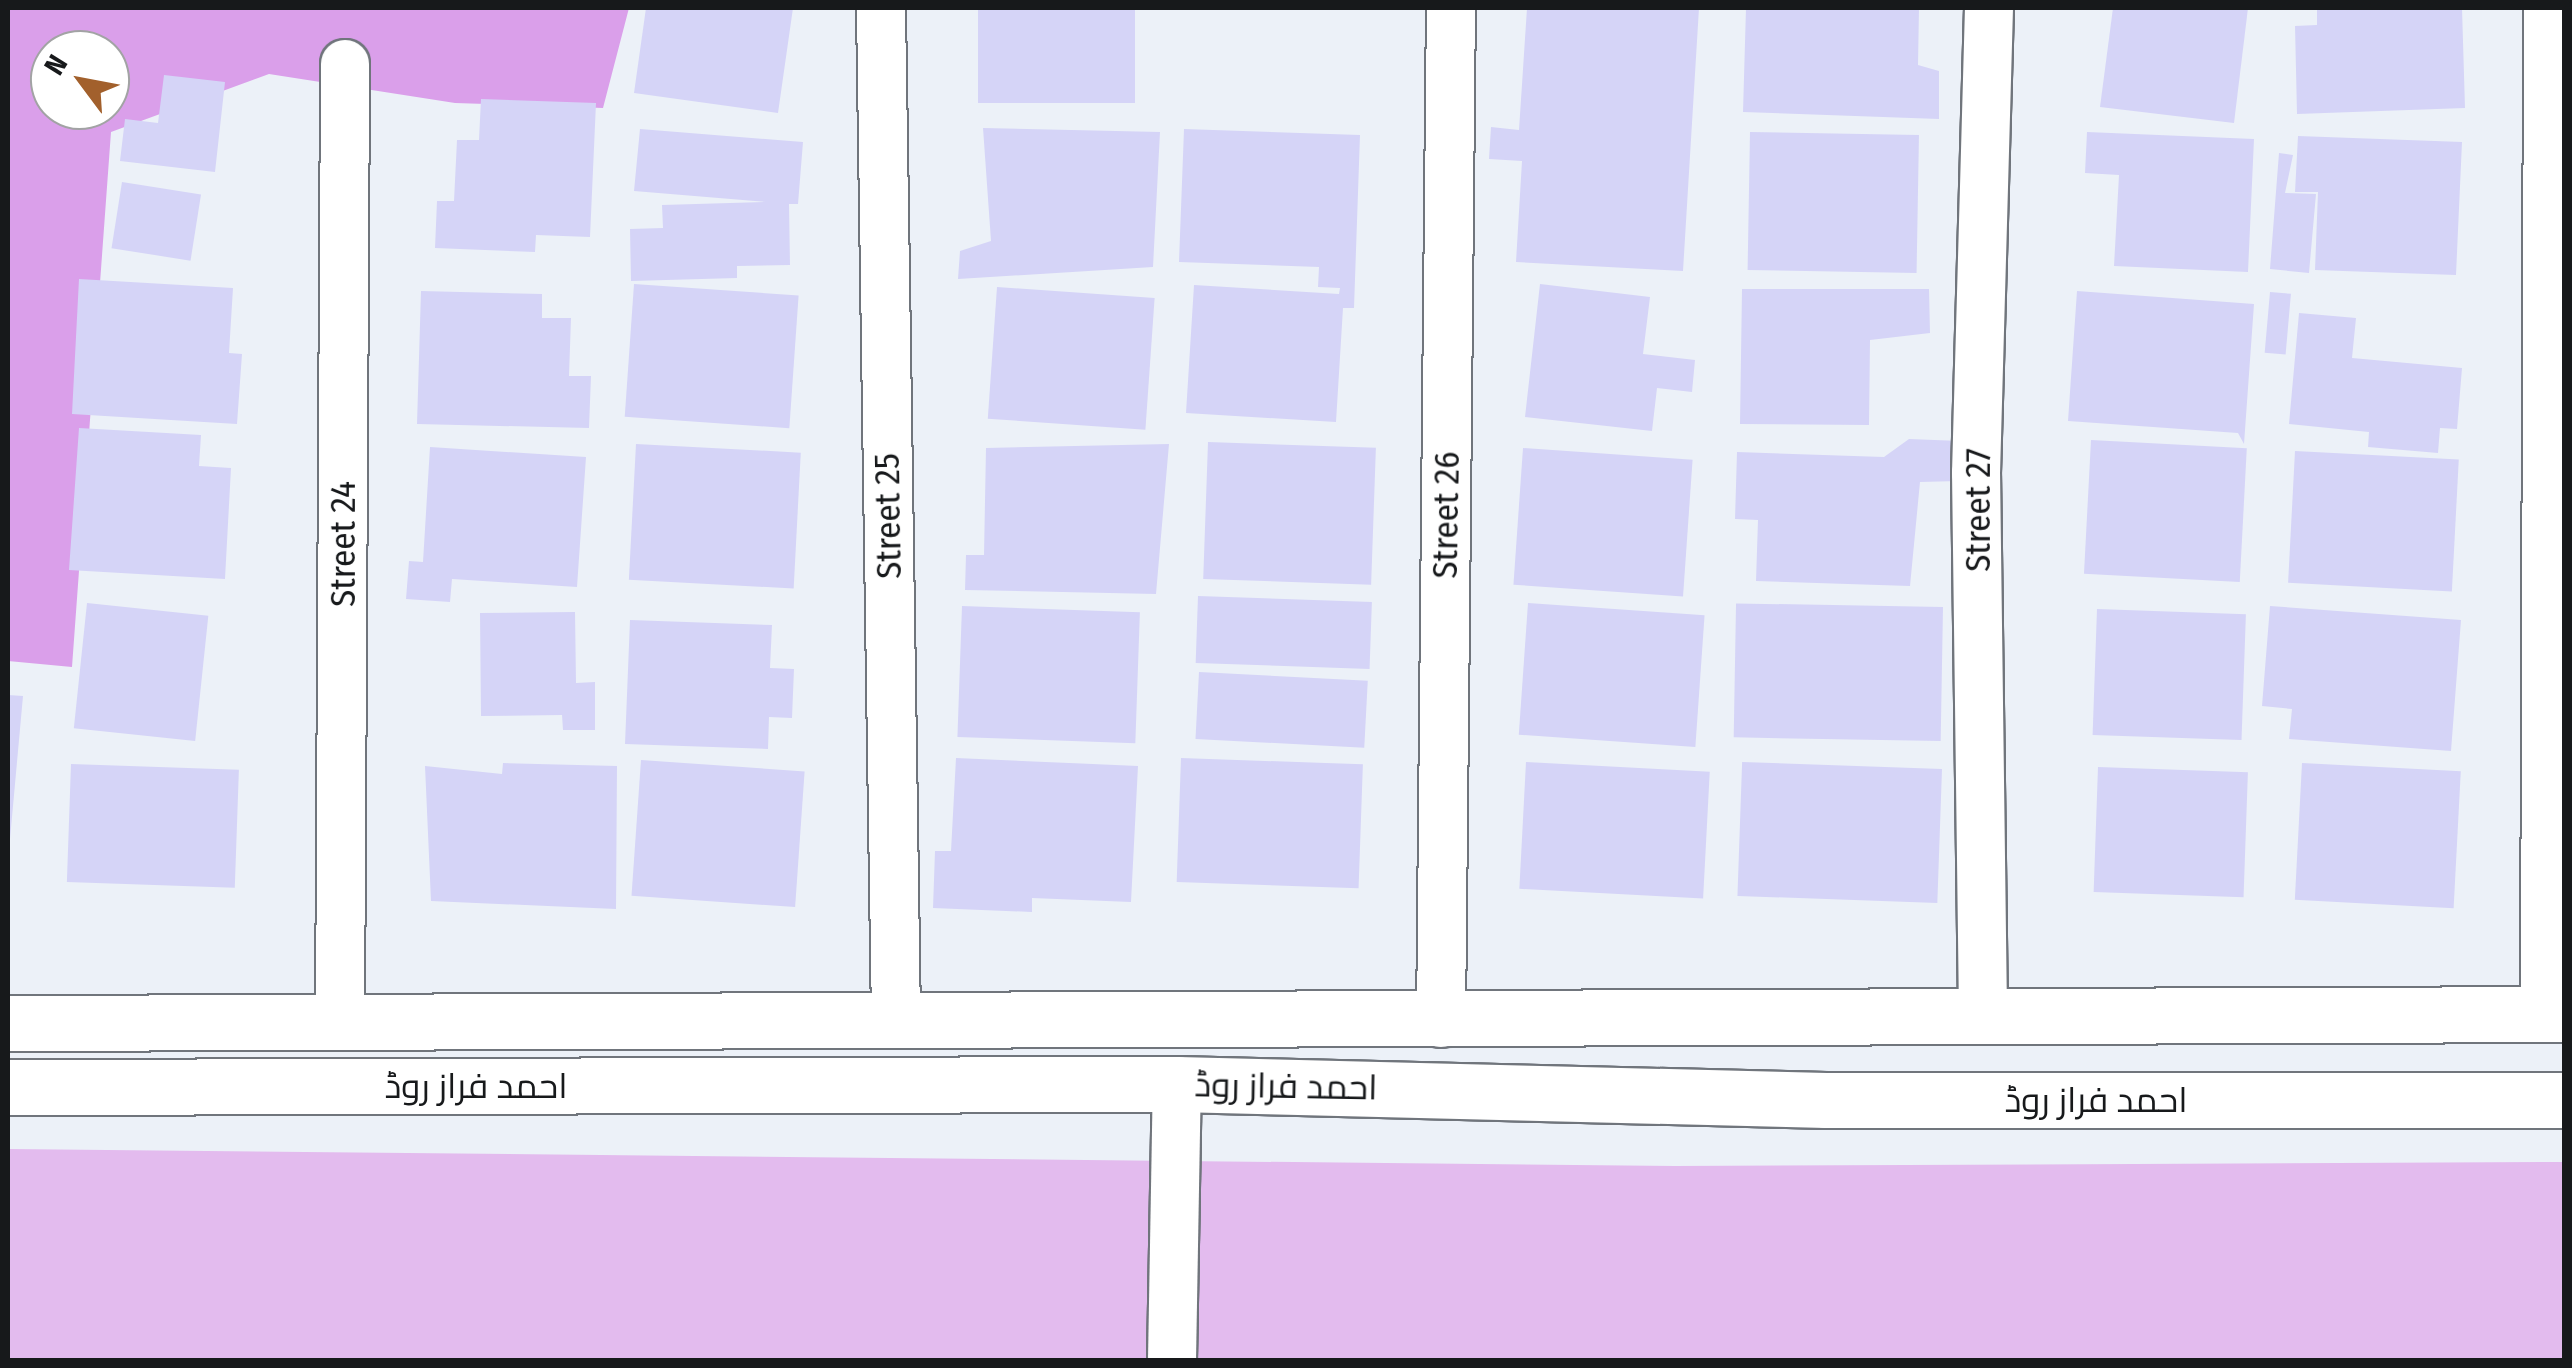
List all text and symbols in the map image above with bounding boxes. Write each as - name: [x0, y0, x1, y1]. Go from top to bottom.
- north arrow: [30, 30, 130, 130]
- text: N: [37, 49, 74, 81]
- street label: Street 27: [1957, 448, 1999, 572]
- street label: Street 26: [1424, 451, 1468, 579]
- street label: Street 25: [866, 453, 910, 579]
- street label: Street 24: [322, 481, 364, 607]
- street label: احمد فراز روڈ: [1194, 1063, 1378, 1109]
- street label: احمد فراز روڈ: [384, 1065, 568, 1107]
- street label: احمد فراز روڈ: [2004, 1079, 2188, 1121]

